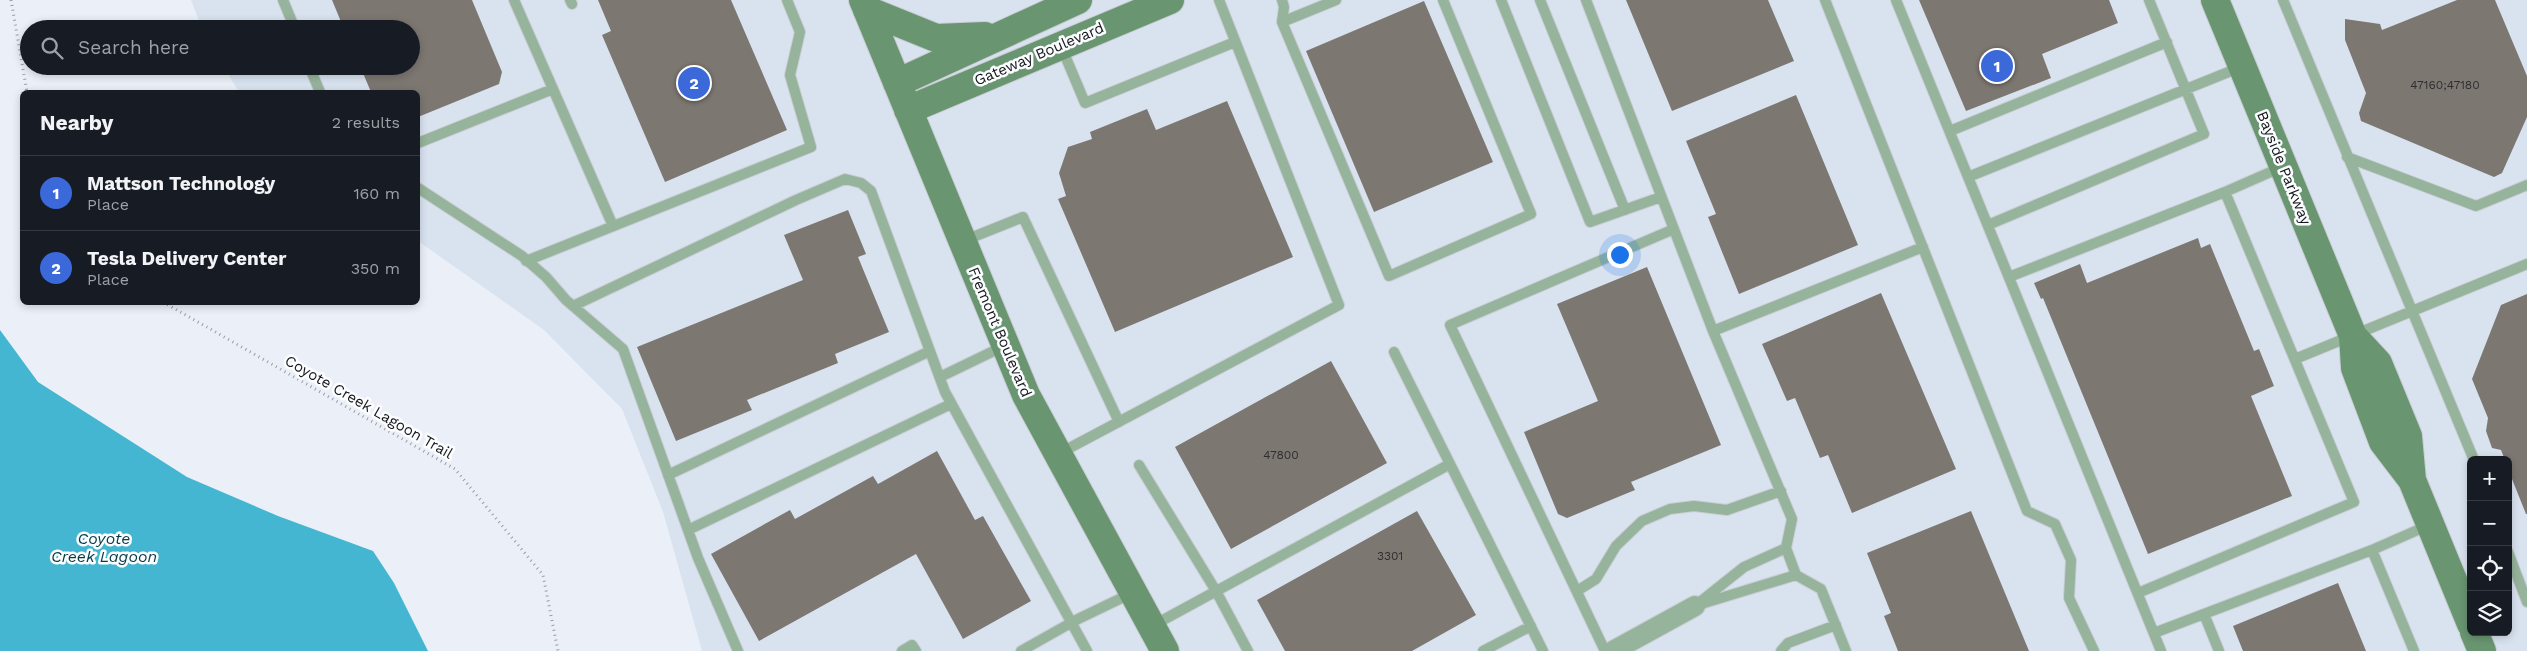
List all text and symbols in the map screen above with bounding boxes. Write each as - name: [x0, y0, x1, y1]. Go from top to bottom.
- street label: Gateway Boulevard: [971, 19, 1107, 89]
- search box: [20, 20, 420, 75]
- icon: search: [38, 34, 66, 62]
- text: Search here: [78, 36, 189, 59]
- pin: 1: [1981, 47, 2013, 85]
- pin: 2: [678, 64, 710, 102]
- house number: 47160;47180: [2410, 78, 2480, 92]
- street label: Bayside Parkway: [2253, 109, 2315, 228]
- text: Nearby: [40, 110, 113, 135]
- text: 2 results: [332, 113, 400, 132]
- text: Mattson Technology: [87, 172, 275, 195]
- text: 1: [53, 184, 59, 203]
- text: 160 m: [353, 184, 400, 203]
- text: Place: [87, 195, 129, 214]
- your location: [1607, 242, 1633, 268]
- text: Tesla Delivery Center: [87, 247, 286, 270]
- text: 2: [51, 259, 61, 278]
- text: 350 m: [351, 259, 400, 278]
- street label: Fremont Boulevard: [964, 264, 1036, 400]
- text: Place: [87, 270, 129, 289]
- street label: Coyote Creek Lagoon Trail: [282, 351, 457, 463]
- house number: 47800: [1263, 448, 1299, 462]
- map controls: [2467, 456, 2512, 636]
- button: +: [2467, 456, 2512, 501]
- button: −: [2467, 501, 2512, 546]
- water label: Coyote Creek Lagoon: [51, 529, 157, 566]
- button: locate: [2467, 546, 2512, 591]
- house number: 3301: [1377, 549, 1403, 563]
- button: layers: [2467, 591, 2512, 636]

